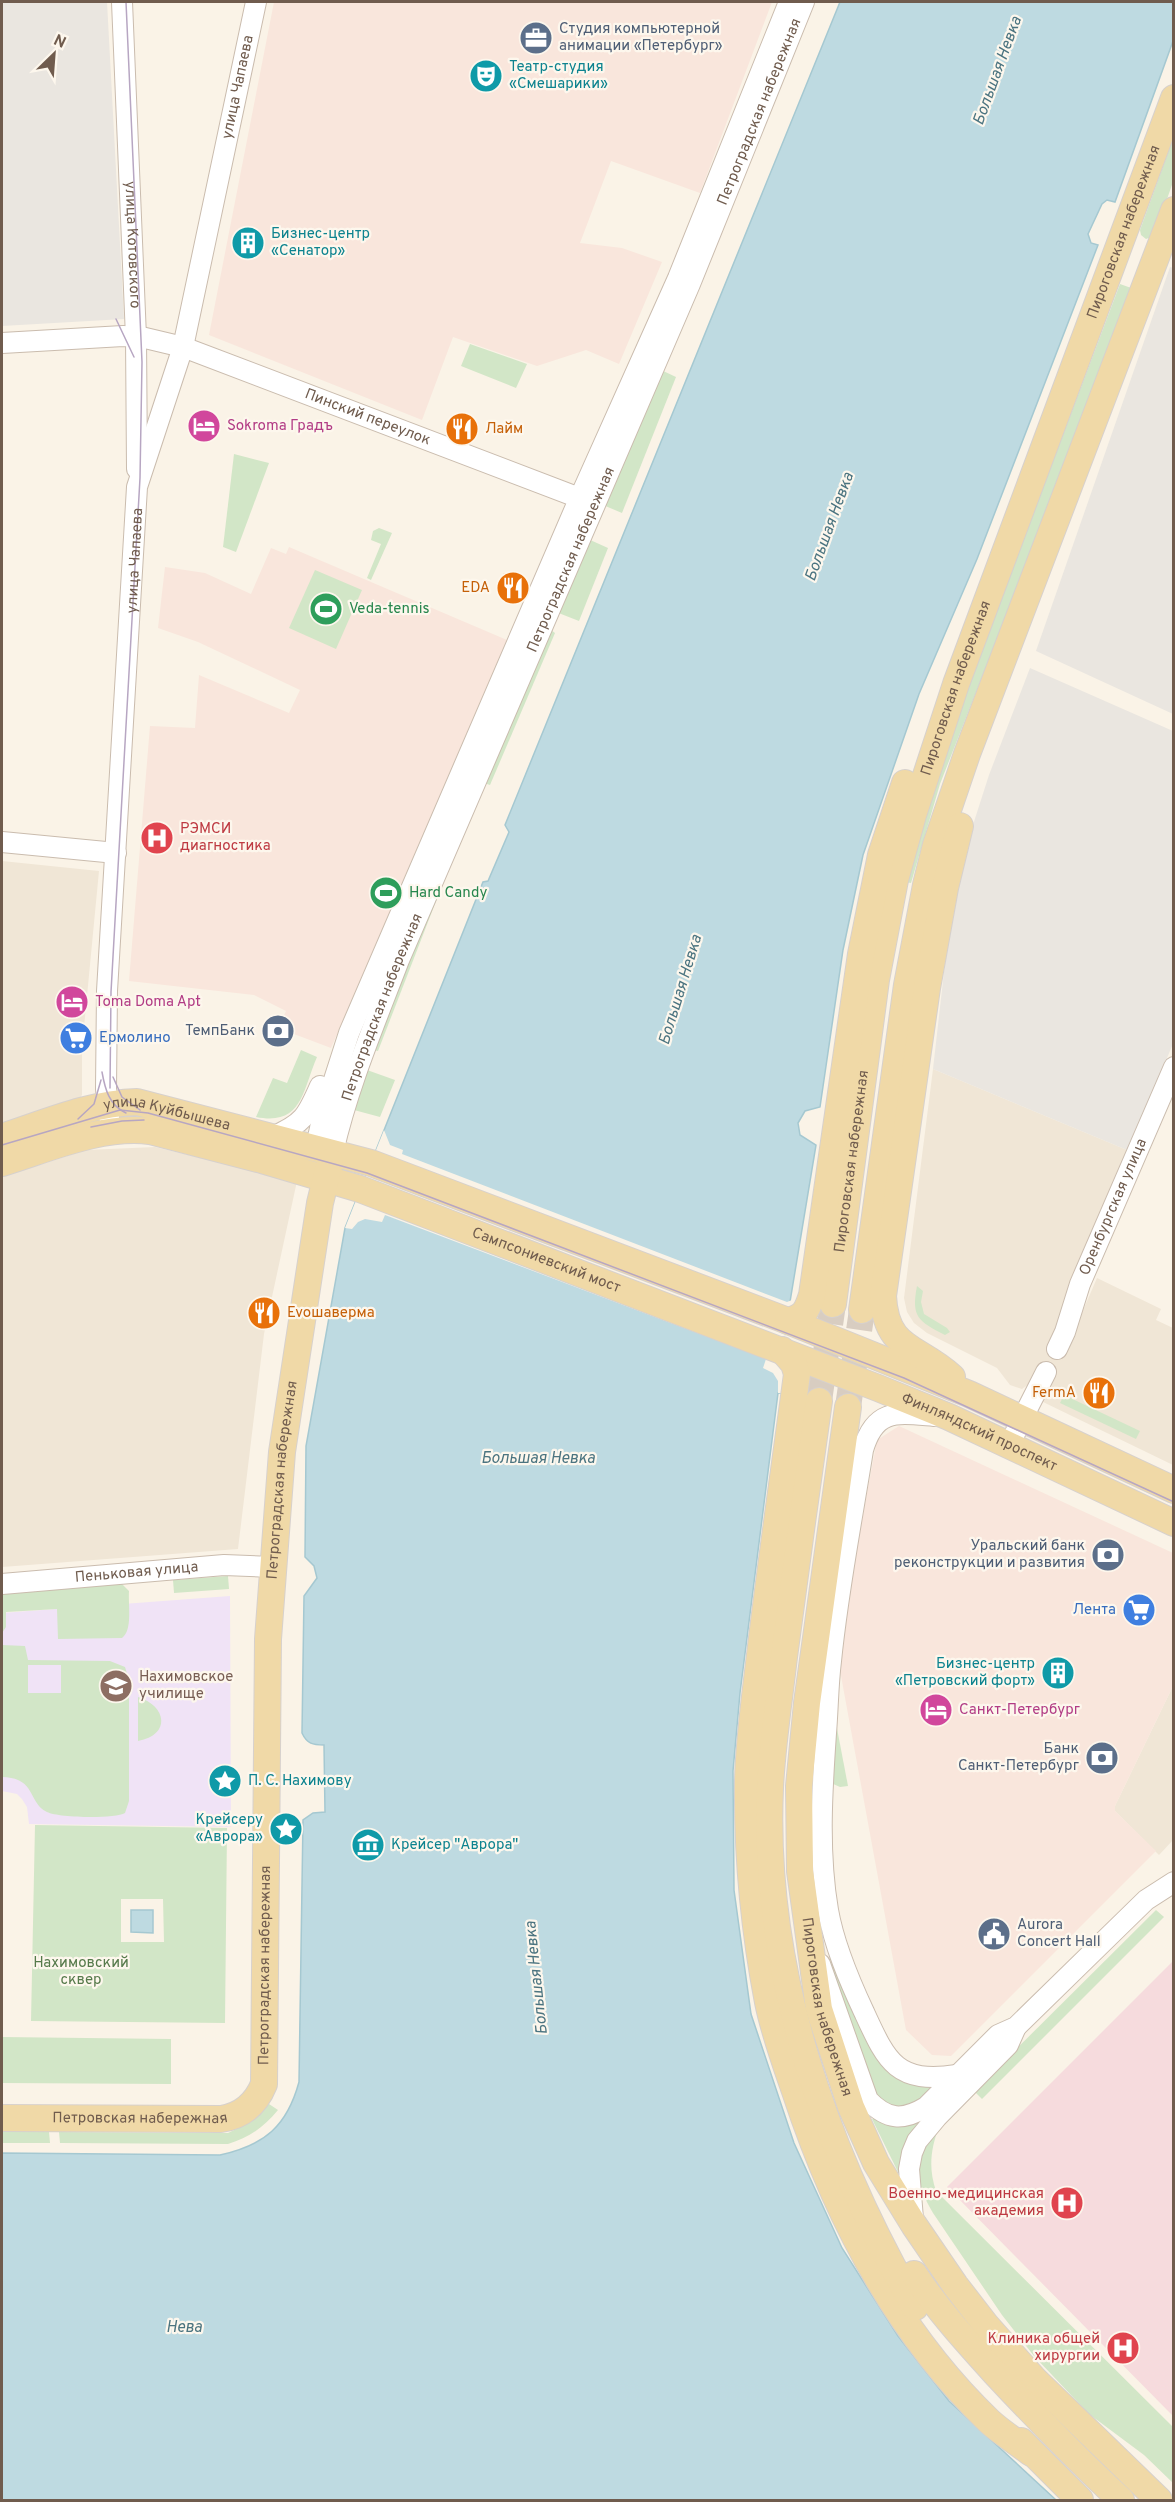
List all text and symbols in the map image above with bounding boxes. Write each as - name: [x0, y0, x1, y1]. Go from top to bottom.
- water label: Большая Невка: [969, 13, 1027, 128]
- street label: Петроградская набережная: [713, 15, 806, 208]
- office icon: Студия компьютерной анимации «Петербург»: [518, 20, 554, 56]
- place label: Студия компьютерной анимации «Петербург»: [559, 20, 723, 56]
- north arrow: [24, 24, 84, 84]
- text: N: [50, 31, 69, 54]
- street label: улица Чапаева: [218, 33, 258, 141]
- theatre icon: Театр-студия «Смешарики»: [468, 58, 504, 94]
- place label: Театр-студия «Смешарики»: [509, 58, 608, 94]
- street label: Пироговская набережная: [1083, 143, 1165, 322]
- street label: улица Котовского: [120, 181, 144, 309]
- building icon: Бизнес-центр «Сенатор»: [230, 225, 266, 261]
- place label: Бизнес-центр «Сенатор»: [271, 225, 370, 261]
- street label: Пинский переулок: [302, 385, 433, 450]
- hotel icon: Sokroma Градъ: [186, 408, 222, 444]
- restaurant icon: Лайм: [444, 411, 480, 447]
- place label: Sokroma Градъ: [227, 417, 333, 436]
- place label: Лайм: [485, 420, 523, 439]
- street label: Петроградская набережная: [523, 464, 620, 655]
- water label: Большая Невка: [801, 469, 859, 584]
- street label: улица Чапаева: [123, 507, 148, 614]
- restaurant icon: EDA: [495, 570, 531, 606]
- place label: EDA: [461, 579, 490, 598]
- sports icon: Veda-tennis: [308, 591, 344, 627]
- street label: Пироговская набережная: [917, 598, 996, 778]
- place label: Veda-tennis: [349, 600, 430, 619]
- hospital icon: РЭМСИ диагностика: [139, 820, 175, 856]
- place label: РЭМСИ диагностика: [180, 820, 271, 856]
- sports icon: Hard Candy: [368, 875, 404, 911]
- place label: Hard Candy: [409, 884, 487, 903]
- street label: Петроградская набережная: [338, 911, 427, 1104]
- water label: Большая Невка: [655, 932, 707, 1047]
- hotel icon: Toma Doma Apt: [54, 984, 90, 1020]
- place label: Toma Doma Apt: [95, 993, 201, 1012]
- bank icon: ТемпБанк: [260, 1013, 296, 1049]
- supermarket icon: Ермолино: [58, 1020, 94, 1056]
- place label: ТемпБанк: [185, 1022, 255, 1041]
- place label: Ермолино: [99, 1029, 171, 1048]
- street label: Пироговская набережная: [830, 1069, 873, 1254]
- street label: улица Куйбышева: [102, 1092, 232, 1135]
- street label: Оренбургская улица: [1075, 1136, 1151, 1278]
- street label: Сампсониевский мост: [469, 1223, 623, 1298]
- restaurant icon: Evoшаверма: [246, 1295, 282, 1331]
- place label: Evoшаверма: [287, 1304, 375, 1323]
- restaurant icon: FermA: [1081, 1375, 1117, 1411]
- street label: Петроградская набережная: [263, 1379, 302, 1580]
- place label: FermA: [1032, 1384, 1076, 1403]
- street label: Финляндский проспект: [898, 1389, 1060, 1476]
- water label: Большая Невка: [481, 1449, 596, 1469]
- place label: Уральский банк реконструкции и развития: [894, 1537, 1085, 1573]
- bank icon: Уральский банк реконструкции и развития: [1090, 1537, 1126, 1573]
- street label: Пеньковая улица: [74, 1558, 199, 1587]
- supermarket icon: Лента: [1121, 1592, 1157, 1628]
- place label: Лента: [1072, 1601, 1116, 1620]
- place label: Бизнес-центр «Петровский форт»: [895, 1655, 1035, 1691]
- building icon: Бизнес-центр «Петровский форт»: [1040, 1655, 1076, 1691]
- school or university icon: Нахимовское училище: [98, 1668, 134, 1704]
- place label: Нахимовское училище: [139, 1668, 233, 1704]
- hotel icon: Санкт-Петербург: [918, 1692, 954, 1728]
- place label: Санкт-Петербург: [959, 1701, 1080, 1720]
- place label: Банк Санкт-Петербург: [958, 1740, 1079, 1776]
- bank icon: Банк Санкт-Петербург: [1084, 1740, 1120, 1776]
- place icon: П. С. Нахимову: [207, 1763, 243, 1799]
- place label: П. С. Нахимову: [248, 1772, 352, 1791]
- place label: Крейсеру «Аврора»: [195, 1811, 263, 1847]
- place icon: Крейсеру «Аврора»: [268, 1811, 304, 1847]
- museum icon: Крейсер "Аврора": [350, 1827, 386, 1863]
- place label: Крейсер "Аврора": [391, 1836, 518, 1855]
- street label: Петроградская набережная: [255, 1865, 275, 2065]
- street label: Пироговская набережная: [797, 1916, 856, 2099]
- public building icon: Aurora Concert Hall: [976, 1916, 1012, 1952]
- place label: Aurora Concert Hall: [1017, 1916, 1101, 1952]
- water label: Большая Невка: [521, 1920, 553, 2036]
- park label: Нахимовский сквер: [33, 1954, 129, 1990]
- street label: Петровская набережная: [52, 2108, 229, 2129]
- place label: Военно-медицинская академия: [888, 2185, 1044, 2221]
- hospital icon: Военно-медицинская академия: [1049, 2185, 1085, 2221]
- water label: Нева: [166, 2318, 203, 2338]
- place label: Клиника общей хирургии: [987, 2330, 1100, 2366]
- hospital icon: Клиника общей хирургии: [1105, 2330, 1141, 2366]

